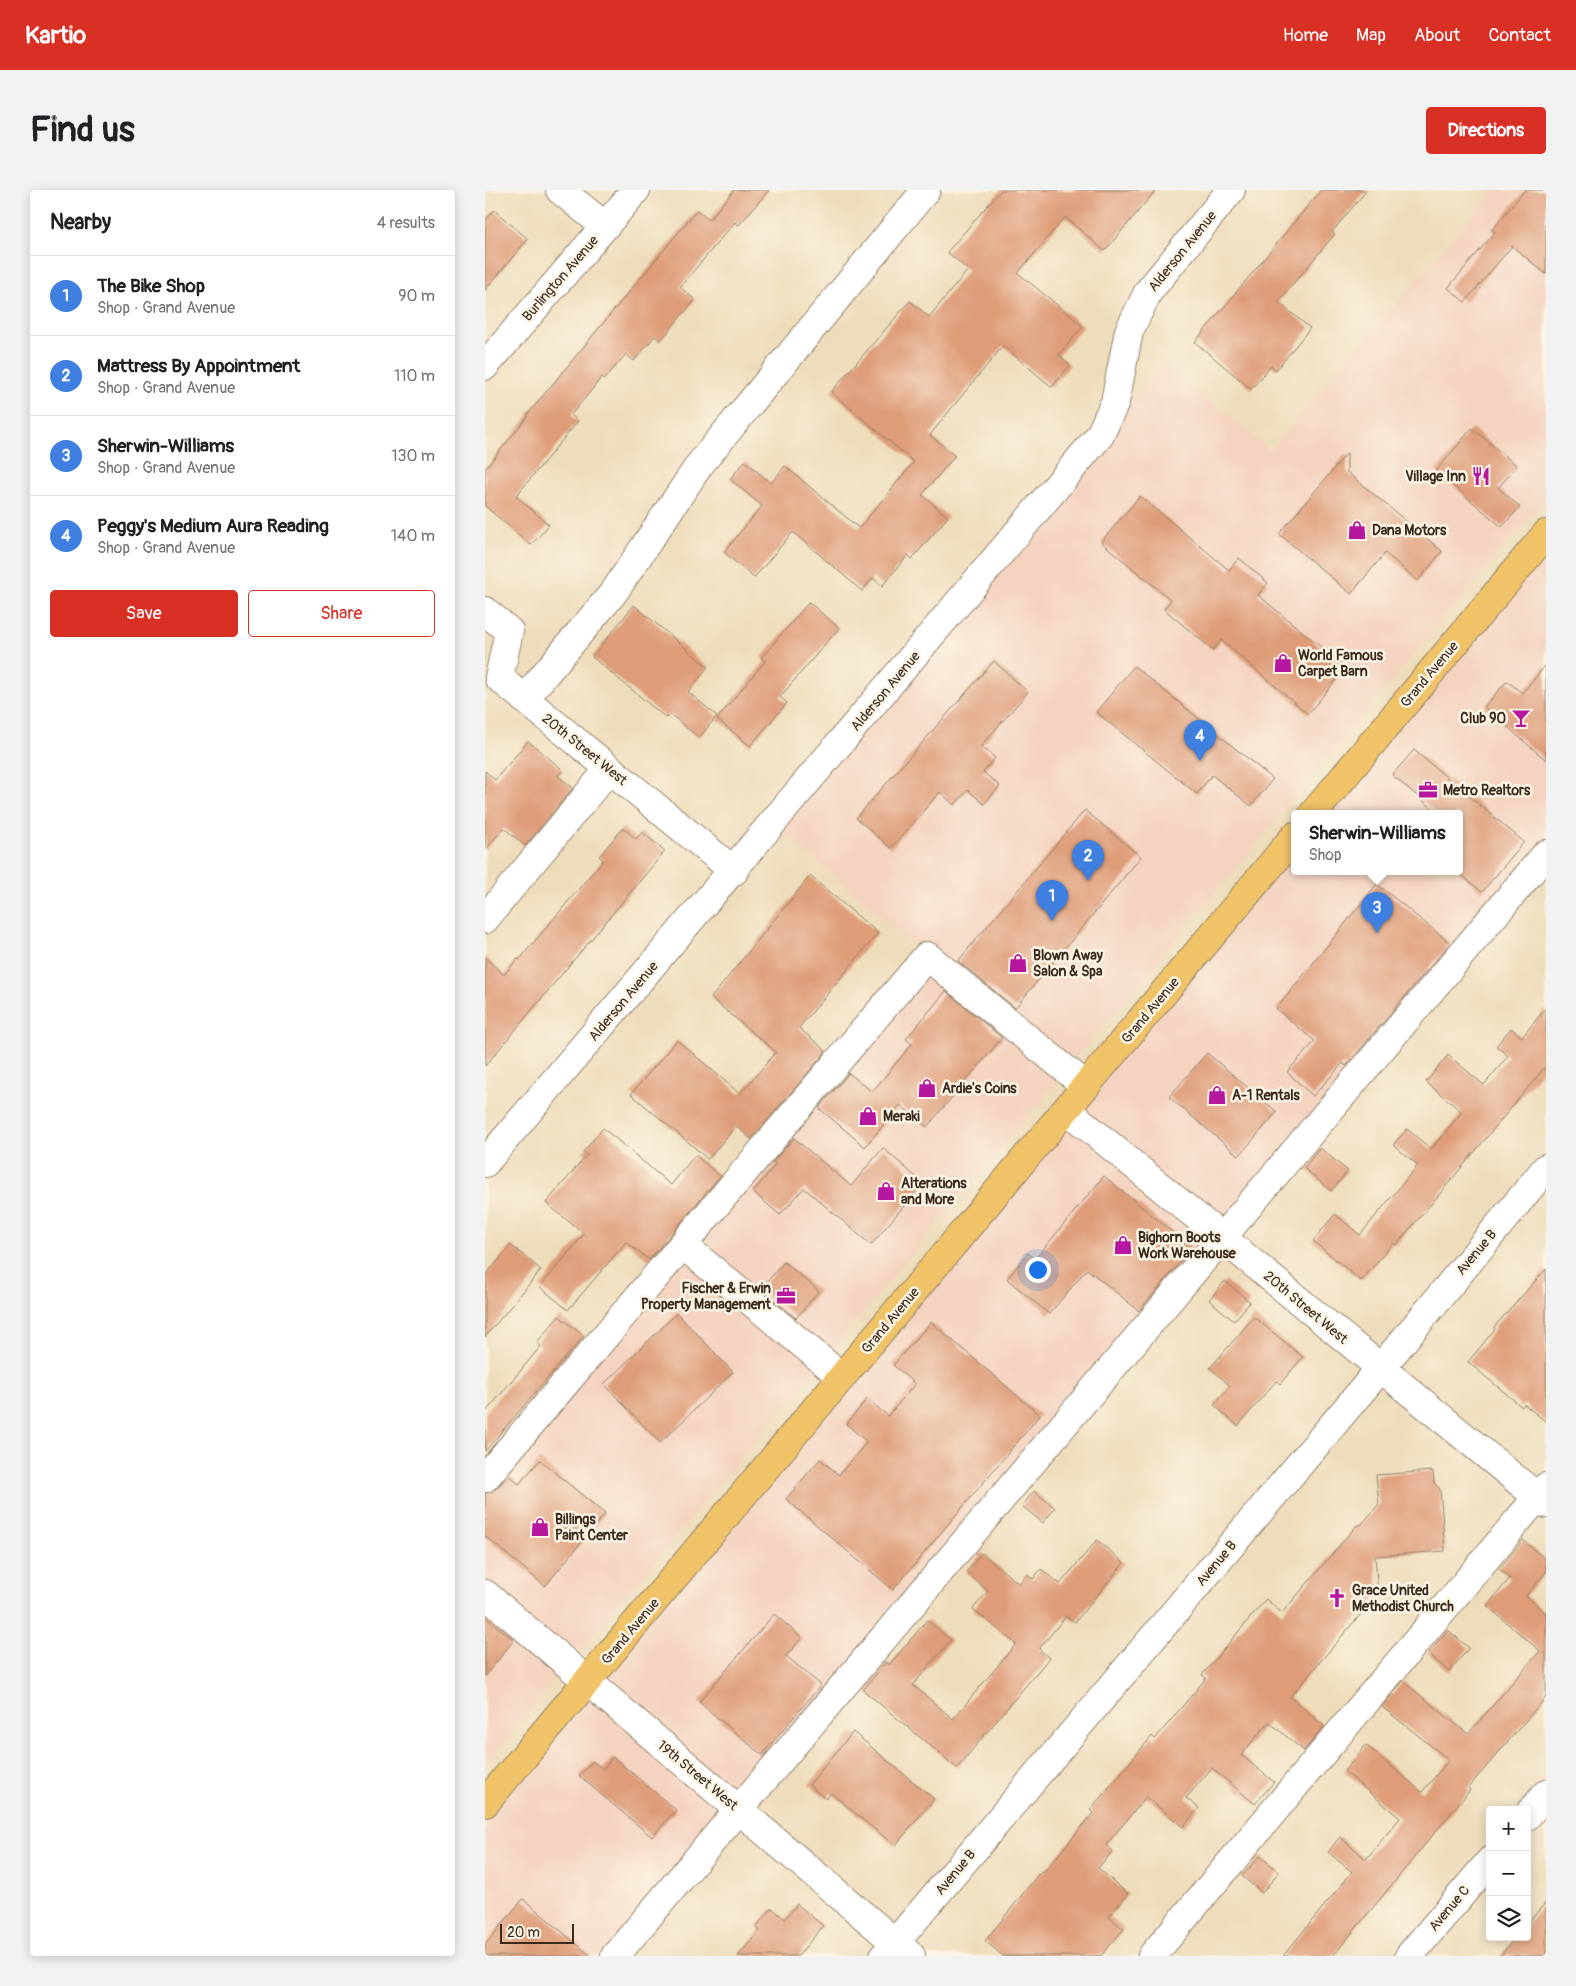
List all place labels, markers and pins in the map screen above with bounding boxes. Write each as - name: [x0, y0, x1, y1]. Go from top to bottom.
- restaurant icon: Village Inn: [1470, 465, 1492, 487]
- place label: Village Inn: [1405, 468, 1466, 485]
- shop icon: Dana Motors: [1346, 519, 1368, 541]
- place label: Dana Motors: [1372, 522, 1447, 539]
- place label: World Famous Carpet Barn: [1298, 647, 1384, 680]
- shop icon: World Famous Carpet Barn: [1272, 652, 1294, 674]
- bar icon: Club 90: [1510, 707, 1532, 729]
- place label: Club 90: [1460, 710, 1506, 727]
- pin: 4: [1184, 720, 1216, 761]
- office icon: Metro Realtors: [1417, 779, 1439, 801]
- place label: Metro Realtors: [1443, 782, 1531, 799]
- pin: 2: [1072, 840, 1104, 881]
- pin: 1: [1036, 880, 1068, 921]
- pin: 3: [1361, 892, 1393, 933]
- place label: Blown Away Salon & Spa: [1033, 947, 1103, 980]
- shop icon: Blown Away Salon & Spa: [1007, 952, 1029, 974]
- shop icon: Ardie's Coins: [916, 1077, 938, 1099]
- place label: Ardie's Coins: [942, 1080, 1017, 1097]
- shop icon: A-1 Rentals: [1206, 1084, 1228, 1106]
- place label: A-1 Rentals: [1232, 1087, 1301, 1104]
- shop icon: Meraki: [857, 1105, 879, 1127]
- place label: Meraki: [883, 1108, 920, 1125]
- place label: Alterations and More: [901, 1175, 967, 1208]
- shop icon: Alterations and More: [875, 1180, 897, 1202]
- place label: Bighorn Boots Work Warehouse: [1138, 1229, 1237, 1262]
- shop icon: Bighorn Boots Work Warehouse: [1112, 1234, 1134, 1256]
- place label: Fischer & Erwin Property Management: [641, 1280, 771, 1313]
- office icon: Fischer & Erwin Property Management: [775, 1285, 797, 1307]
- place label: Billings Paint Center: [555, 1511, 629, 1544]
- shop icon: Billings Paint Center: [529, 1516, 551, 1538]
- place label: Grace United Methodist Church: [1352, 1582, 1454, 1615]
- church icon: Grace United Methodist Church: [1326, 1587, 1348, 1609]

